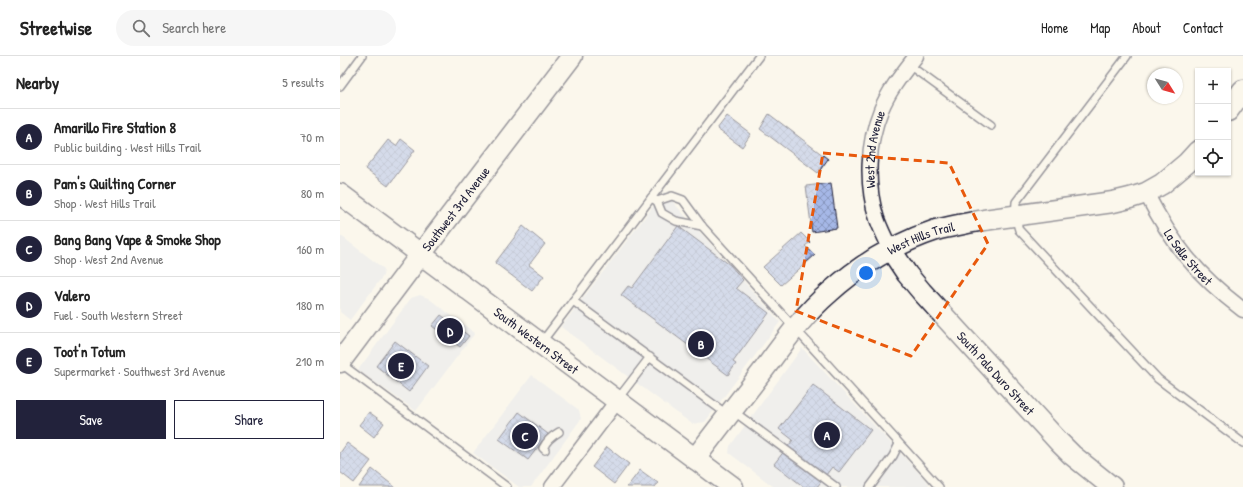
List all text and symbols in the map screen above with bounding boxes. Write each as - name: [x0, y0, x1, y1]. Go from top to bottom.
- search box: [116, 10, 396, 46]
- text: Streetwise: [20, 15, 92, 41]
- icon: search: [130, 17, 152, 39]
- text: Search here: [162, 17, 226, 38]
- text: Home: [1041, 18, 1068, 37]
- text: Map: [1090, 18, 1110, 37]
- text: About: [1132, 18, 1161, 37]
- text: Contact: [1183, 18, 1223, 37]
- north arrow: [1147, 68, 1183, 104]
- map controls: [1195, 68, 1231, 176]
- button: +: [1195, 68, 1231, 104]
- text: Nearby: [16, 71, 59, 94]
- text: 5 results: [282, 73, 324, 91]
- button: −: [1195, 104, 1231, 140]
- street label: West 2nd Avenue: [861, 108, 889, 189]
- text: Amarillo Fire Station 8: [54, 117, 176, 138]
- text: A: [26, 128, 32, 146]
- text: 70 m: [300, 128, 324, 146]
- text: Public building · West Hills Trail: [54, 138, 201, 156]
- button: locate: [1195, 140, 1231, 176]
- street label: Southwest 3rd Avenue: [417, 163, 494, 255]
- text: Pam's Quilting Corner: [54, 173, 176, 194]
- text: B: [26, 184, 32, 202]
- text: 80 m: [301, 184, 324, 202]
- text: Shop · West Hills Trail: [54, 194, 156, 212]
- street label: West Hills Trail: [884, 217, 957, 259]
- street label: La Salle Street: [1160, 225, 1217, 289]
- text: Bang Bang Vape & Smoke Shop: [54, 229, 221, 250]
- text: C: [25, 240, 33, 258]
- text: 160 m: [296, 240, 324, 258]
- text: Shop · West 2nd Avenue: [54, 250, 163, 268]
- your location: [856, 263, 876, 283]
- text: Valero: [54, 285, 90, 306]
- text: D: [26, 296, 32, 314]
- text: 180 m: [296, 296, 324, 314]
- street label: South Western Street: [490, 303, 583, 378]
- text: Fuel · South Western Street: [54, 306, 183, 324]
- pin: D: [437, 316, 463, 346]
- street label: South Palo Duro Street: [953, 327, 1039, 419]
- pin: B: [688, 329, 714, 359]
- text: Toot'n Totum: [54, 341, 125, 362]
- pin: E: [388, 351, 414, 381]
- text: E: [26, 352, 32, 370]
- text: 210 m: [296, 352, 324, 370]
- text: Supermarket · Southwest 3rd Avenue: [54, 362, 225, 380]
- button: Save: [16, 400, 166, 439]
- button: Share: [174, 400, 324, 439]
- pin: A: [814, 420, 840, 450]
- pin: C: [512, 421, 538, 451]

